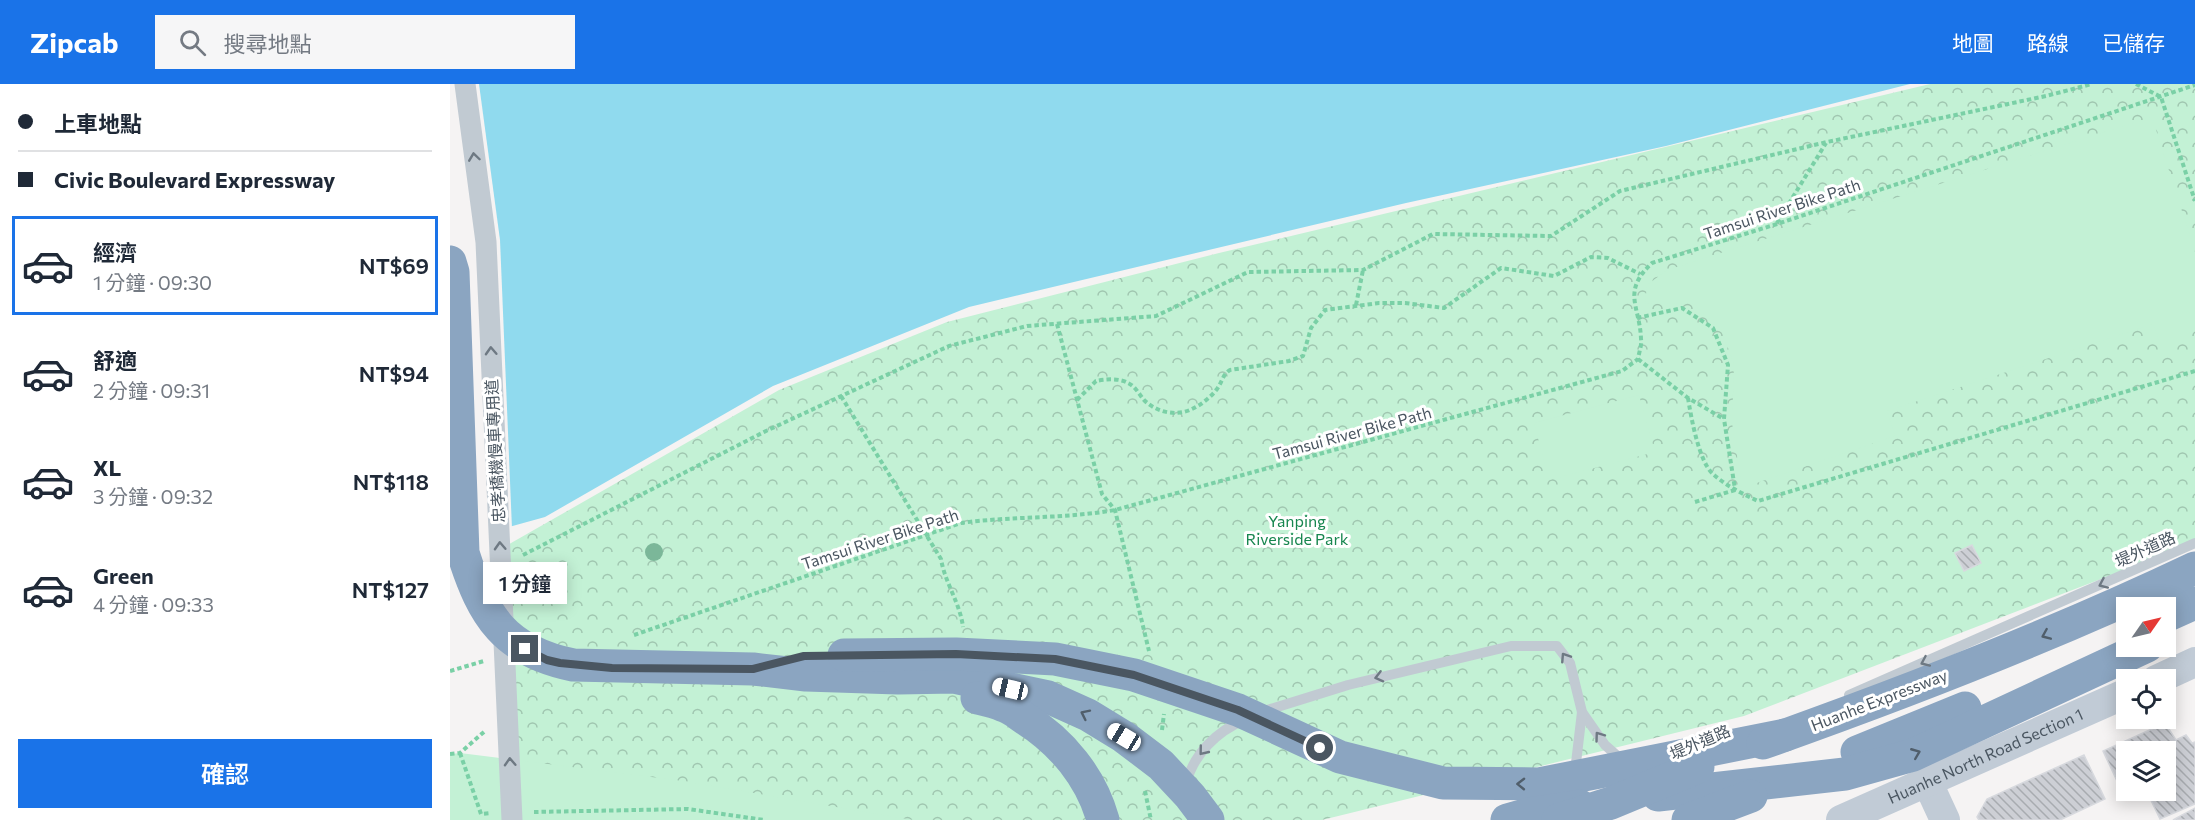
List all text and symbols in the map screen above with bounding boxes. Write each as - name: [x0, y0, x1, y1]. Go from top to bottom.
- search box: [155, 15, 575, 69]
- text: Zipcab: [30, 25, 119, 59]
- icon: search: [176, 26, 209, 59]
- text: 搜尋地點: [224, 30, 312, 57]
- text: 地圖: [1952, 30, 1994, 55]
- text: 路線: [2027, 30, 2069, 55]
- text: 已儲存: [2102, 30, 2165, 55]
- text: 上車地點: [54, 110, 142, 137]
- one-way arrow: [469, 152, 481, 161]
- text: Civic Boulevard Expressway: [54, 166, 335, 193]
- street label: Tamsui River Bike Path: [1701, 174, 1863, 243]
- icon: car: [21, 239, 75, 293]
- text: 經濟: [93, 239, 137, 266]
- text: NT$69: [359, 252, 429, 279]
- text: 1 分鐘 · 09:30: [93, 270, 212, 294]
- one-way arrow: [484, 346, 497, 355]
- icon: car: [21, 347, 75, 401]
- text: 舒適: [93, 347, 137, 374]
- text: NT$94: [359, 360, 429, 387]
- text: 2 分鐘 · 09:31: [93, 378, 210, 402]
- street label: 忠孝橋機慢車專用道: [481, 379, 508, 523]
- street label: Tamsui River Bike Path: [1270, 402, 1433, 463]
- text: XL: [93, 454, 121, 481]
- icon: car: [21, 455, 75, 509]
- text: NT$118: [353, 468, 429, 495]
- text: 3 分鐘 · 09:32: [93, 484, 213, 508]
- street label: Tamsui River Bike Path: [799, 504, 961, 573]
- park label: Yanping Riverside Park: [1246, 511, 1349, 548]
- street label: 堤外道路: [2112, 527, 2178, 570]
- one-way arrow: [493, 541, 506, 550]
- text: Green: [93, 562, 154, 589]
- callout: 1 分鐘: [483, 562, 567, 604]
- icon: car: [21, 563, 75, 617]
- text: 1 分鐘: [499, 571, 551, 595]
- text: NT$127: [352, 576, 429, 603]
- one-way arrow: [2098, 576, 2109, 588]
- text: 4 分鐘 · 09:33: [93, 592, 214, 616]
- north arrow: [2116, 597, 2176, 657]
- map controls: [2116, 597, 2176, 801]
- one-way arrow: [2041, 628, 2052, 640]
- route end: [511, 635, 538, 662]
- one-way arrow: [1560, 653, 1572, 663]
- one-way arrow: [1920, 655, 1931, 667]
- street label: Huanhe Expressway: [1808, 665, 1950, 734]
- button: locate: [2116, 669, 2176, 729]
- one-way arrow: [1375, 670, 1385, 683]
- car: [990, 676, 1030, 702]
- street label: Huanhe North Road Section 1: [1885, 704, 2086, 807]
- one-way arrow: [1081, 710, 1092, 722]
- car: [1104, 720, 1144, 754]
- street label: 堤外道路: [1667, 720, 1733, 763]
- one-way arrow: [1595, 732, 1606, 743]
- route start: [1306, 734, 1333, 761]
- button: 確認: [18, 739, 432, 808]
- button: layers: [2116, 741, 2176, 801]
- one-way arrow: [1199, 744, 1210, 755]
- one-way arrow: [1909, 748, 1920, 760]
- one-way arrow: [503, 757, 516, 766]
- one-way arrow: [1517, 778, 1526, 790]

